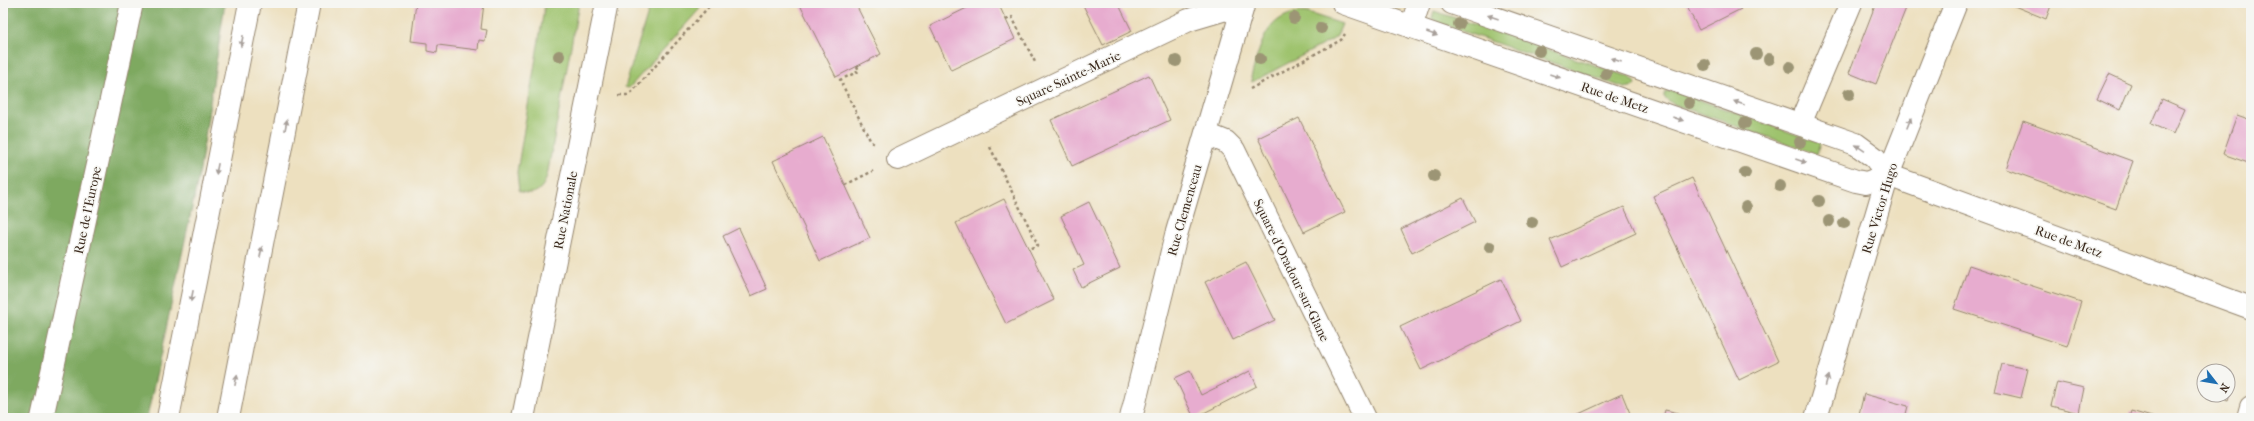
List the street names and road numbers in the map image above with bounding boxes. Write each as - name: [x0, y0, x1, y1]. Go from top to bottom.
- street label: Square Sainte-Marie: [1014, 47, 1123, 109]
- street label: Rue de Metz: [1579, 79, 1651, 116]
- street label: Rue Victor Hugo: [1859, 161, 1901, 255]
- street label: Rue Clemenceau: [1164, 162, 1205, 258]
- street label: Rue de l'Europe: [71, 164, 104, 255]
- street label: Rue Nationale: [551, 169, 581, 251]
- street label: Square d'Oradour-sur-Glane: [1250, 196, 1333, 344]
- street label: Rue de Metz: [2033, 222, 2105, 261]

